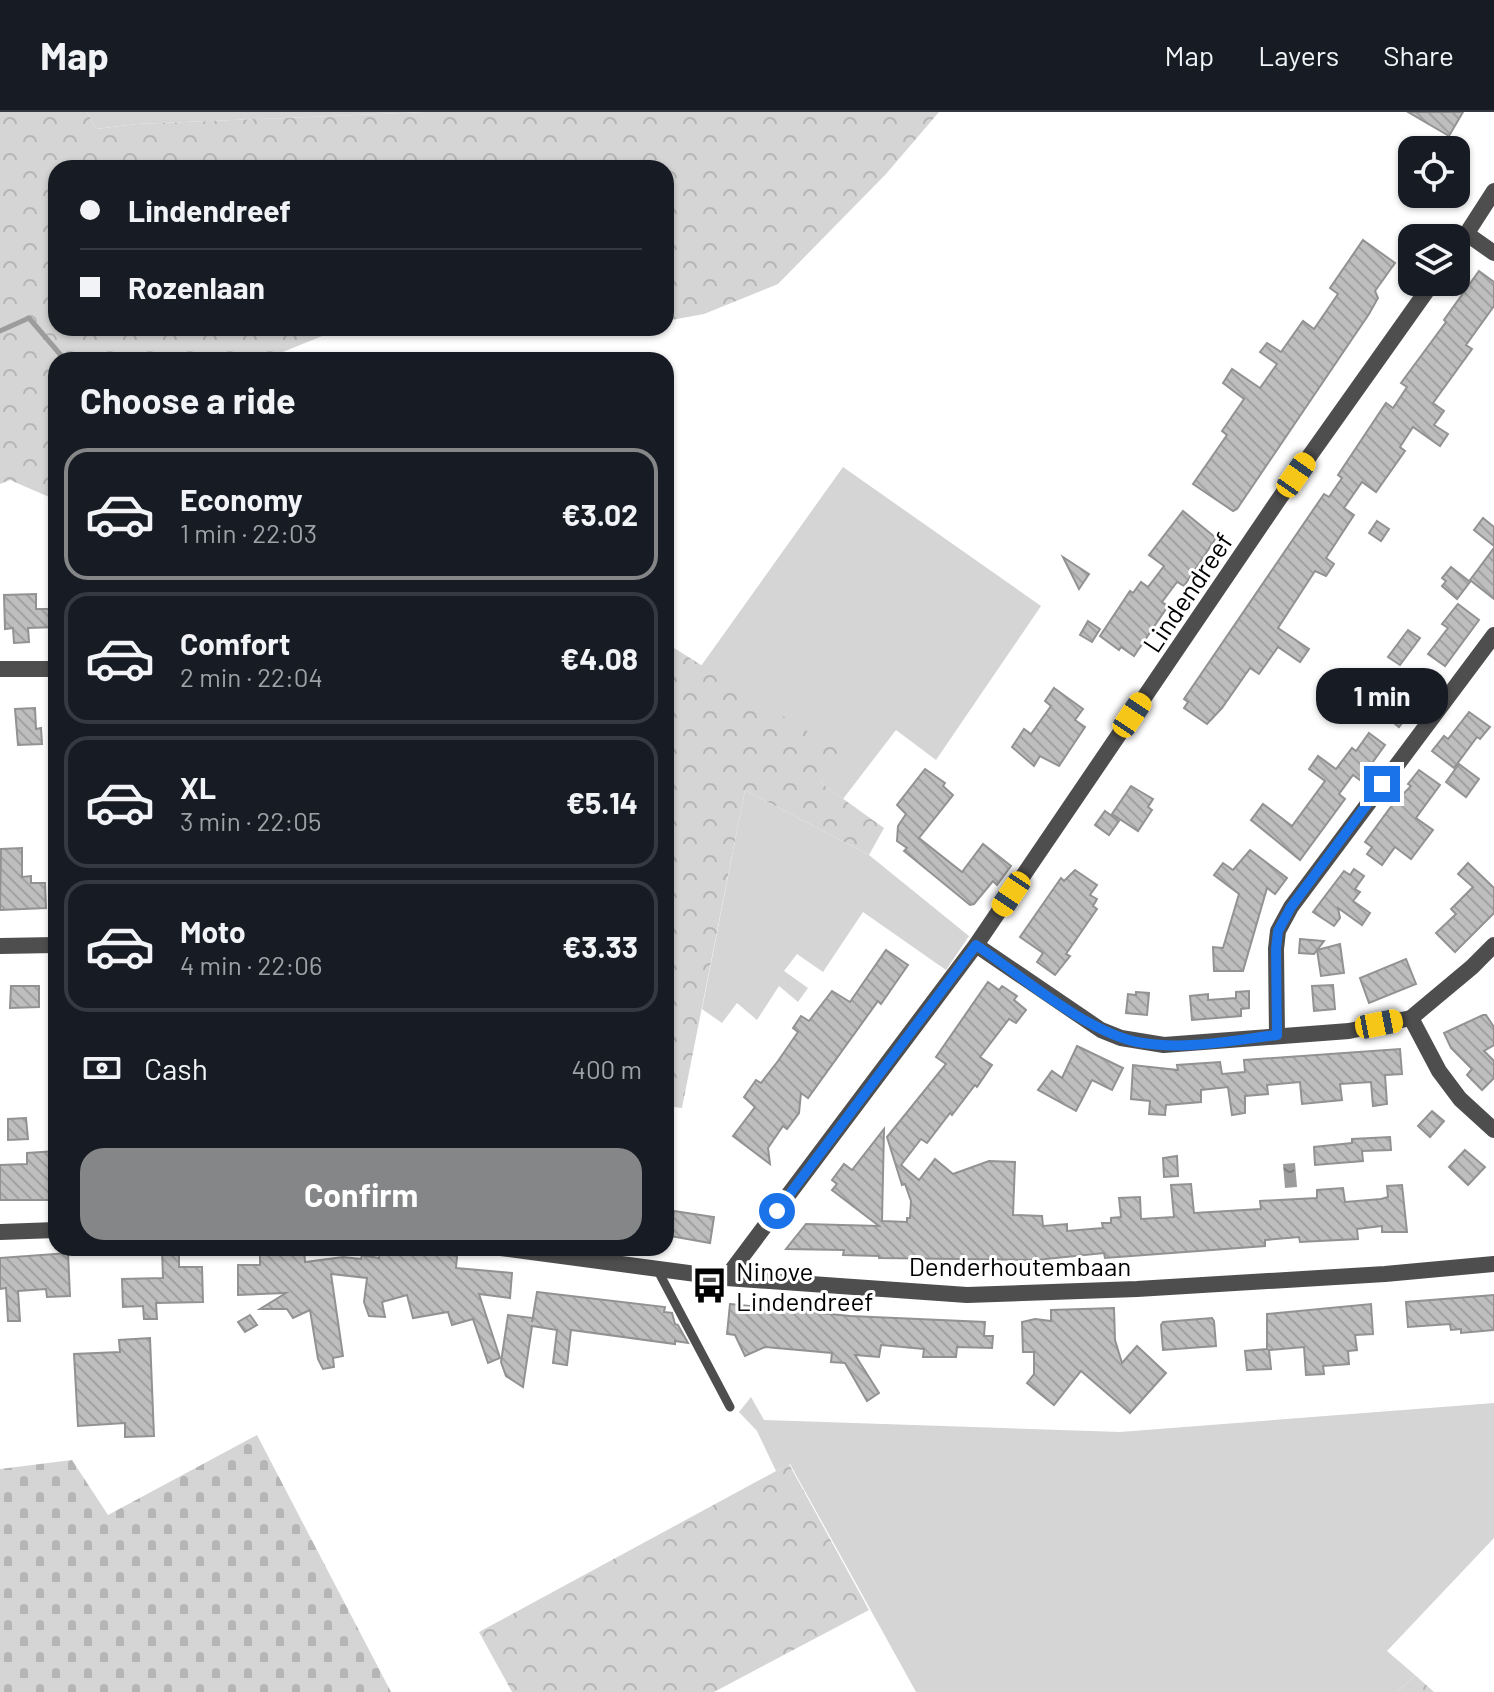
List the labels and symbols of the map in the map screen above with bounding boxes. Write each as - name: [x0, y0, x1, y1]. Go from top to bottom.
- car: [1272, 448, 1320, 502]
- street label: Lindendreef: [1136, 526, 1238, 658]
- callout: 1 min: [1316, 668, 1448, 724]
- car: [1109, 688, 1155, 742]
- route end: [1364, 766, 1400, 802]
- car: [988, 867, 1034, 921]
- car: [1353, 1008, 1405, 1040]
- route start: [759, 1193, 795, 1229]
- street label: Denderhoutembaan: [909, 1250, 1131, 1281]
- place label: Ninove Lindendreef: [736, 1255, 873, 1316]
- bus stop icon: Ninove Lindendreef: [691, 1266, 729, 1304]

